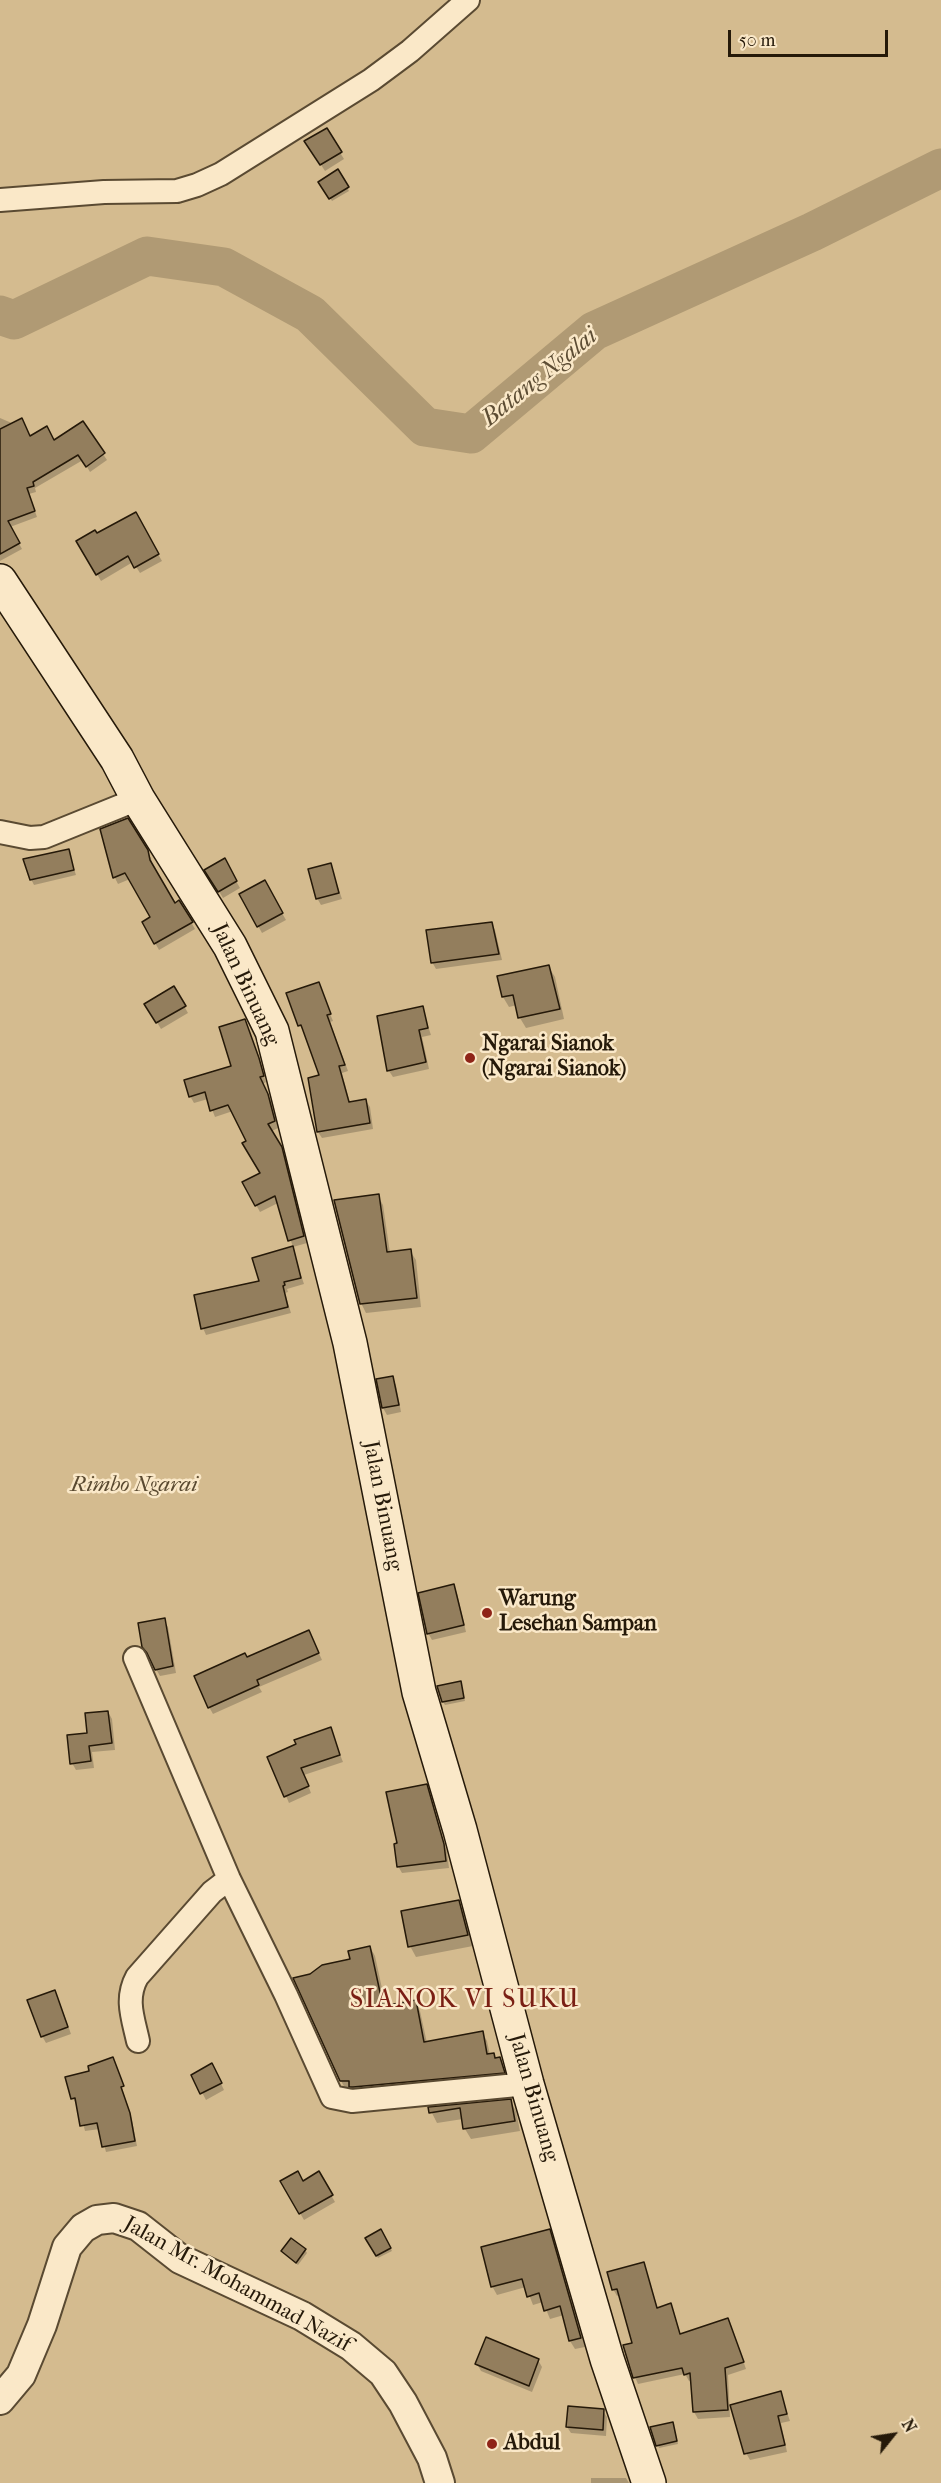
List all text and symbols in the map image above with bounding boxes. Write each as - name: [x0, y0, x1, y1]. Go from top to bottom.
- scale bar: [731, 18, 892, 56]
- text: 50 m: [739, 30, 775, 51]
- water label: Batang Ngalai: [476, 323, 604, 433]
- street label: Jalan Binuang: [205, 920, 285, 1050]
- place label: Ngarai Sianok (Ngarai Sianok): [482, 1032, 626, 1084]
- marker: Ngarai Sianok (Ngarai Sianok): [463, 1051, 477, 1065]
- street label: Jalan Binuang: [356, 1439, 408, 1573]
- park label: Rimbo Ngarai: [71, 1473, 197, 1499]
- place label: Warung Lesehan Sampan: [499, 1587, 657, 1639]
- marker: Warung Lesehan Sampan: [480, 1606, 494, 1620]
- district label: SIANOK VI SUKU: [350, 1985, 580, 2017]
- street label: Jalan Binuang: [502, 2031, 564, 2165]
- street label: Jalan Mr. Mohammad Nazif: [119, 2211, 355, 2359]
- north arrow: [863, 2405, 923, 2465]
- text: N: [898, 2416, 920, 2436]
- place label: Abdul: [504, 2431, 560, 2457]
- marker: Abdul: [485, 2437, 499, 2451]

